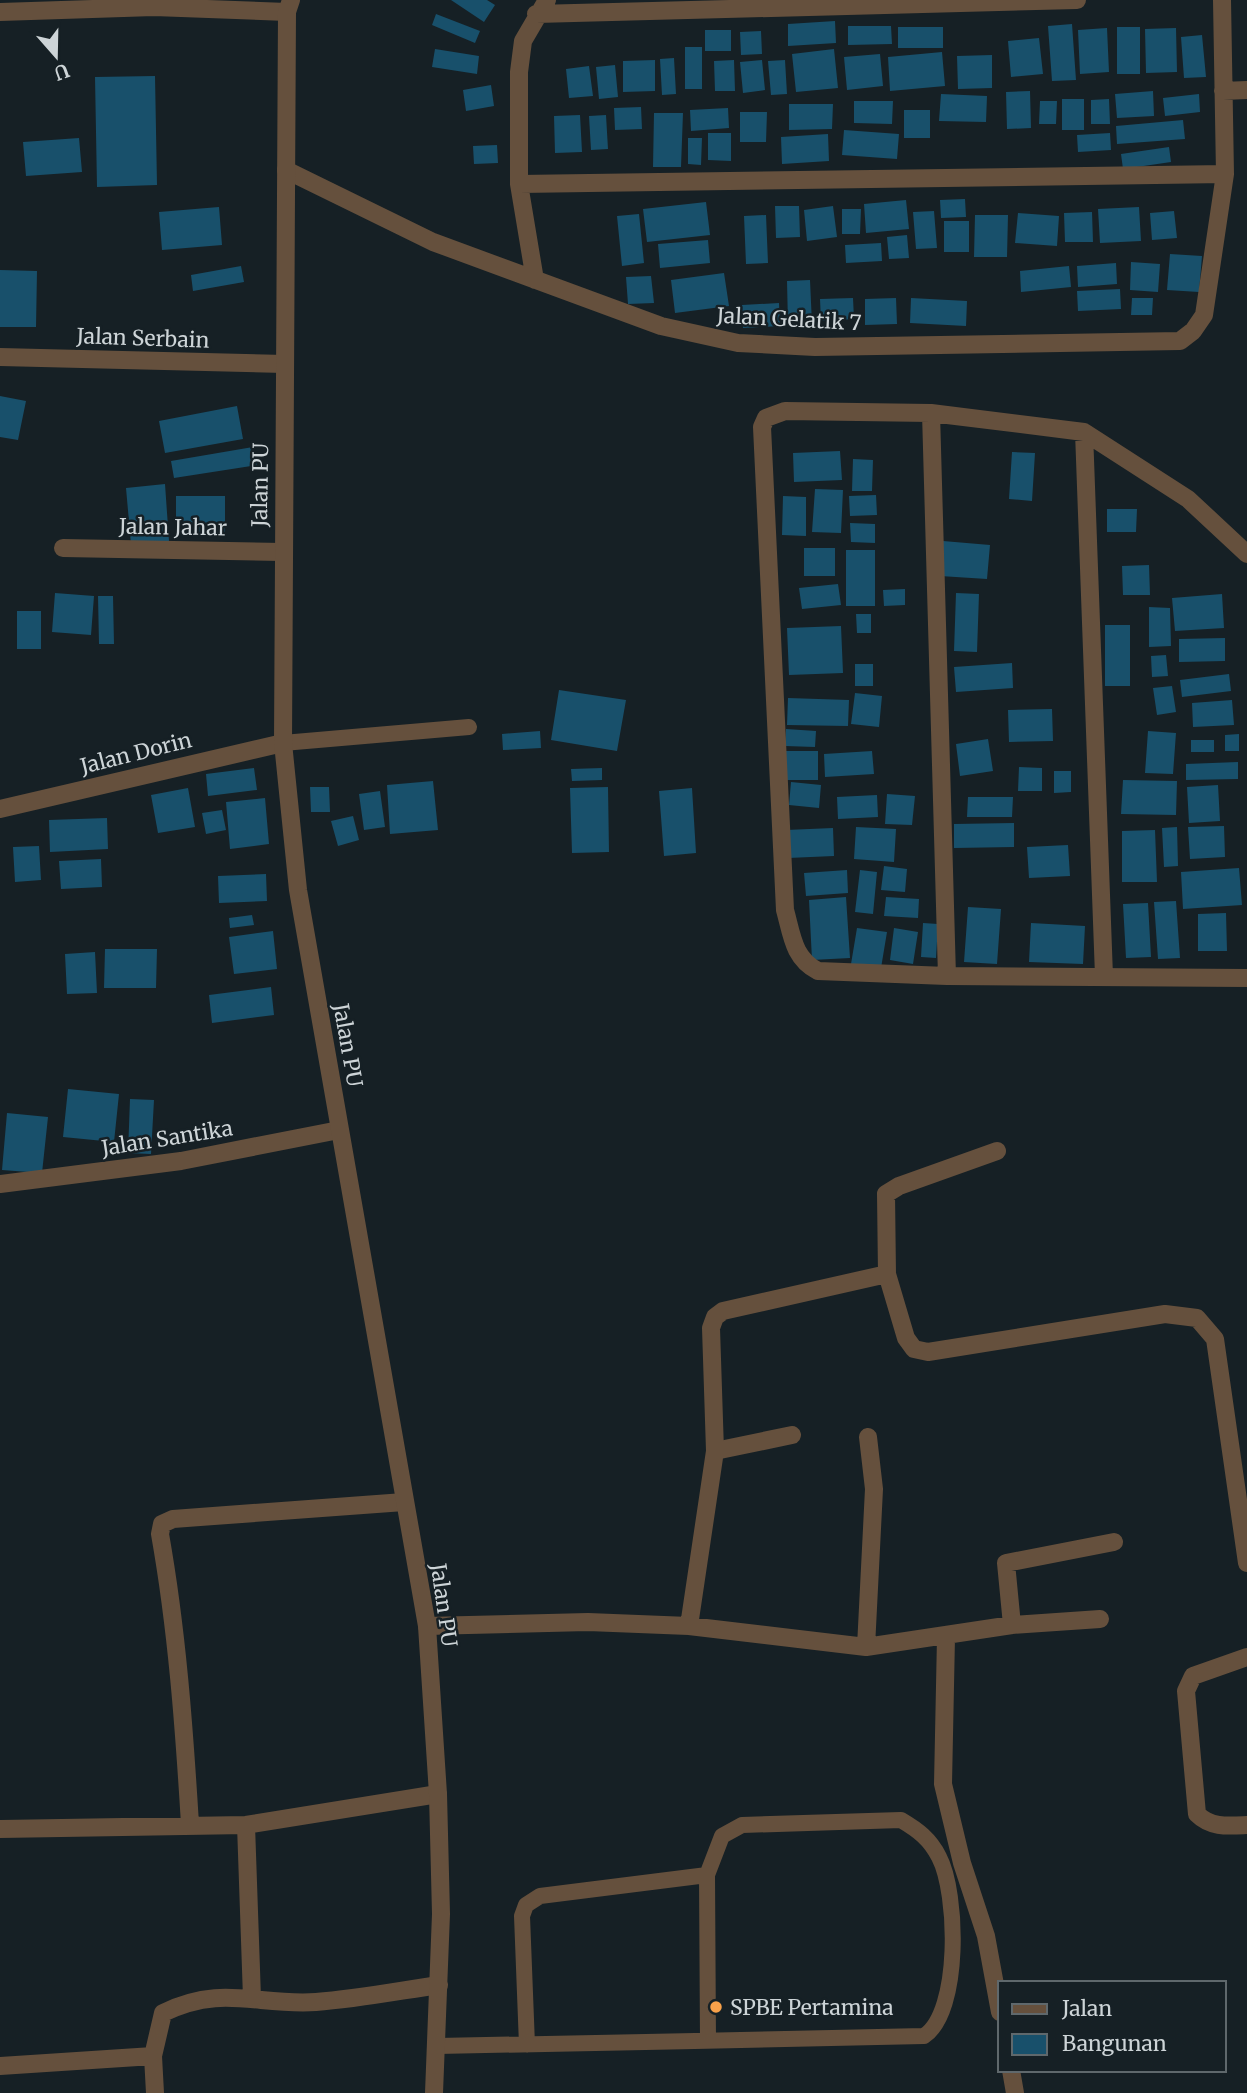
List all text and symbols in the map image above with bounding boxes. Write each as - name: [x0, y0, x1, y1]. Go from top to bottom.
- north arrow: [21, 21, 91, 91]
- text: U: [51, 58, 73, 86]
- street label: Jalan Gelatik 7: [715, 302, 862, 336]
- street label: Jalan Serbain: [75, 322, 210, 354]
- street label: Jalan PU: [246, 442, 274, 528]
- street label: Jalan Jahar: [118, 513, 227, 541]
- street label: Jalan Dorin: [77, 726, 195, 780]
- street label: Jalan PU: [327, 1000, 369, 1089]
- street label: Jalan Santika: [98, 1114, 235, 1162]
- street label: Jalan PU: [425, 1560, 463, 1649]
- legend: [998, 1981, 1226, 2072]
- place label: SPBE Pertamina: [730, 1994, 894, 2021]
- text: Jalan: [1061, 1995, 1112, 2022]
- marker: SPBE Pertamina: [708, 1999, 724, 2015]
- text: Bangunan: [1062, 2030, 1167, 2057]

